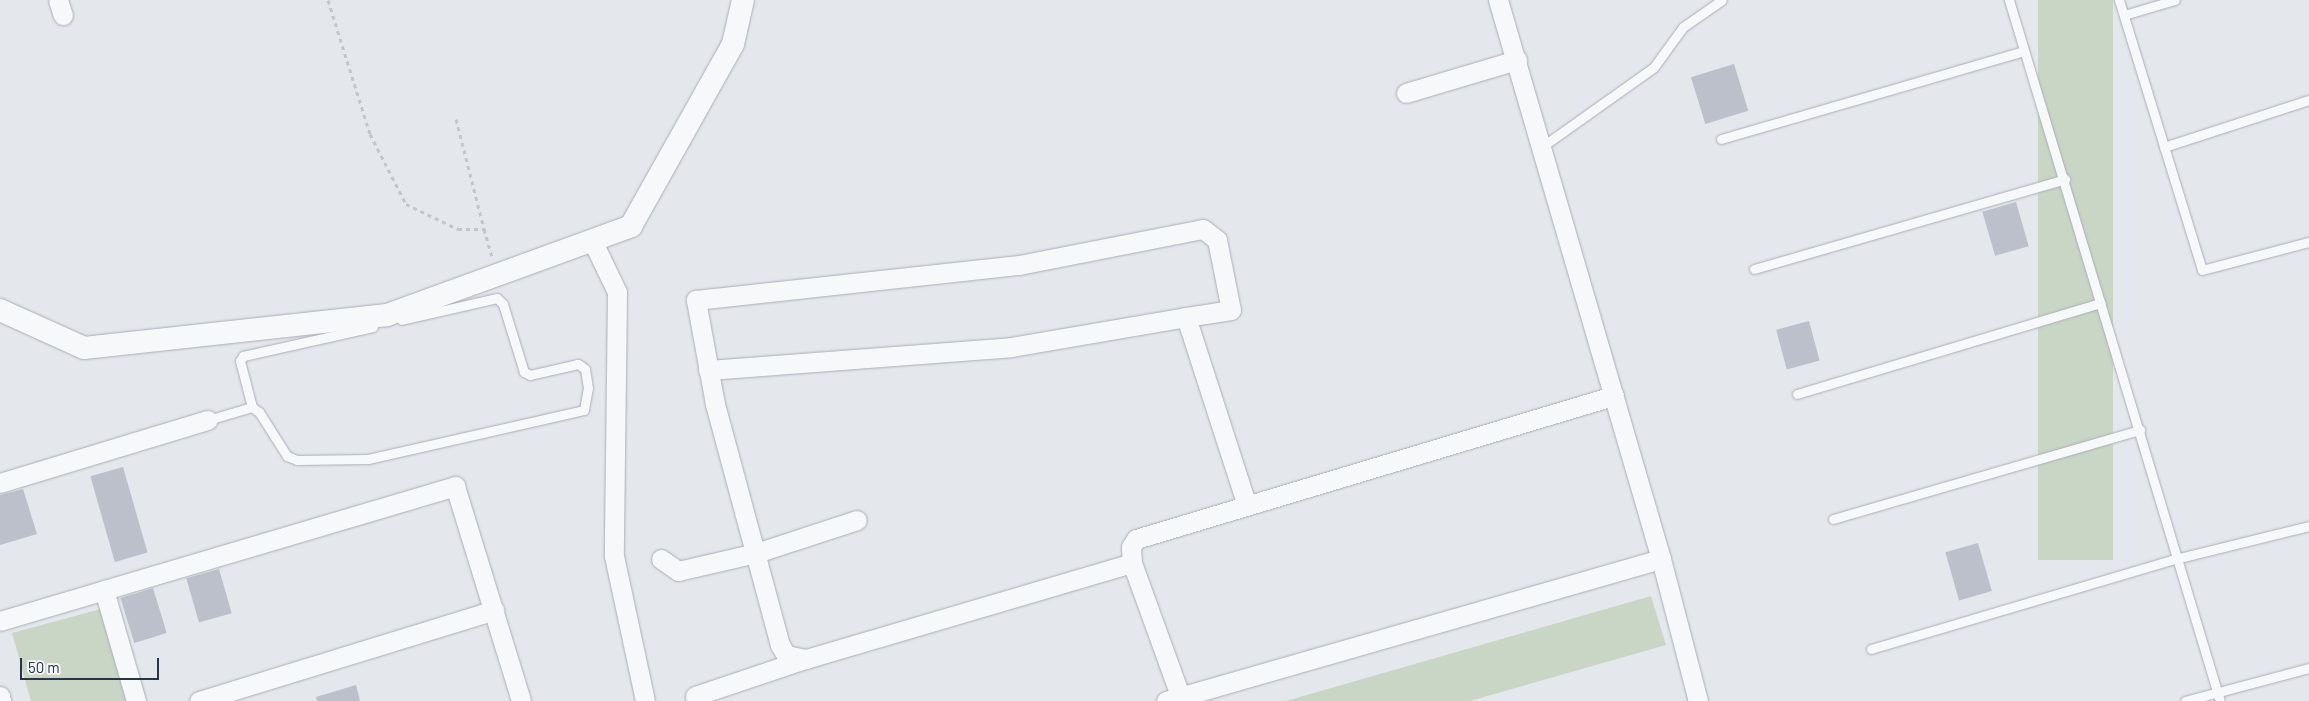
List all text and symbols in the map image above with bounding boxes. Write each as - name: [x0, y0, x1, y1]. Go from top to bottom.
- scale bar: [22, 648, 161, 680]
- text: 50 m: [28, 658, 60, 676]

